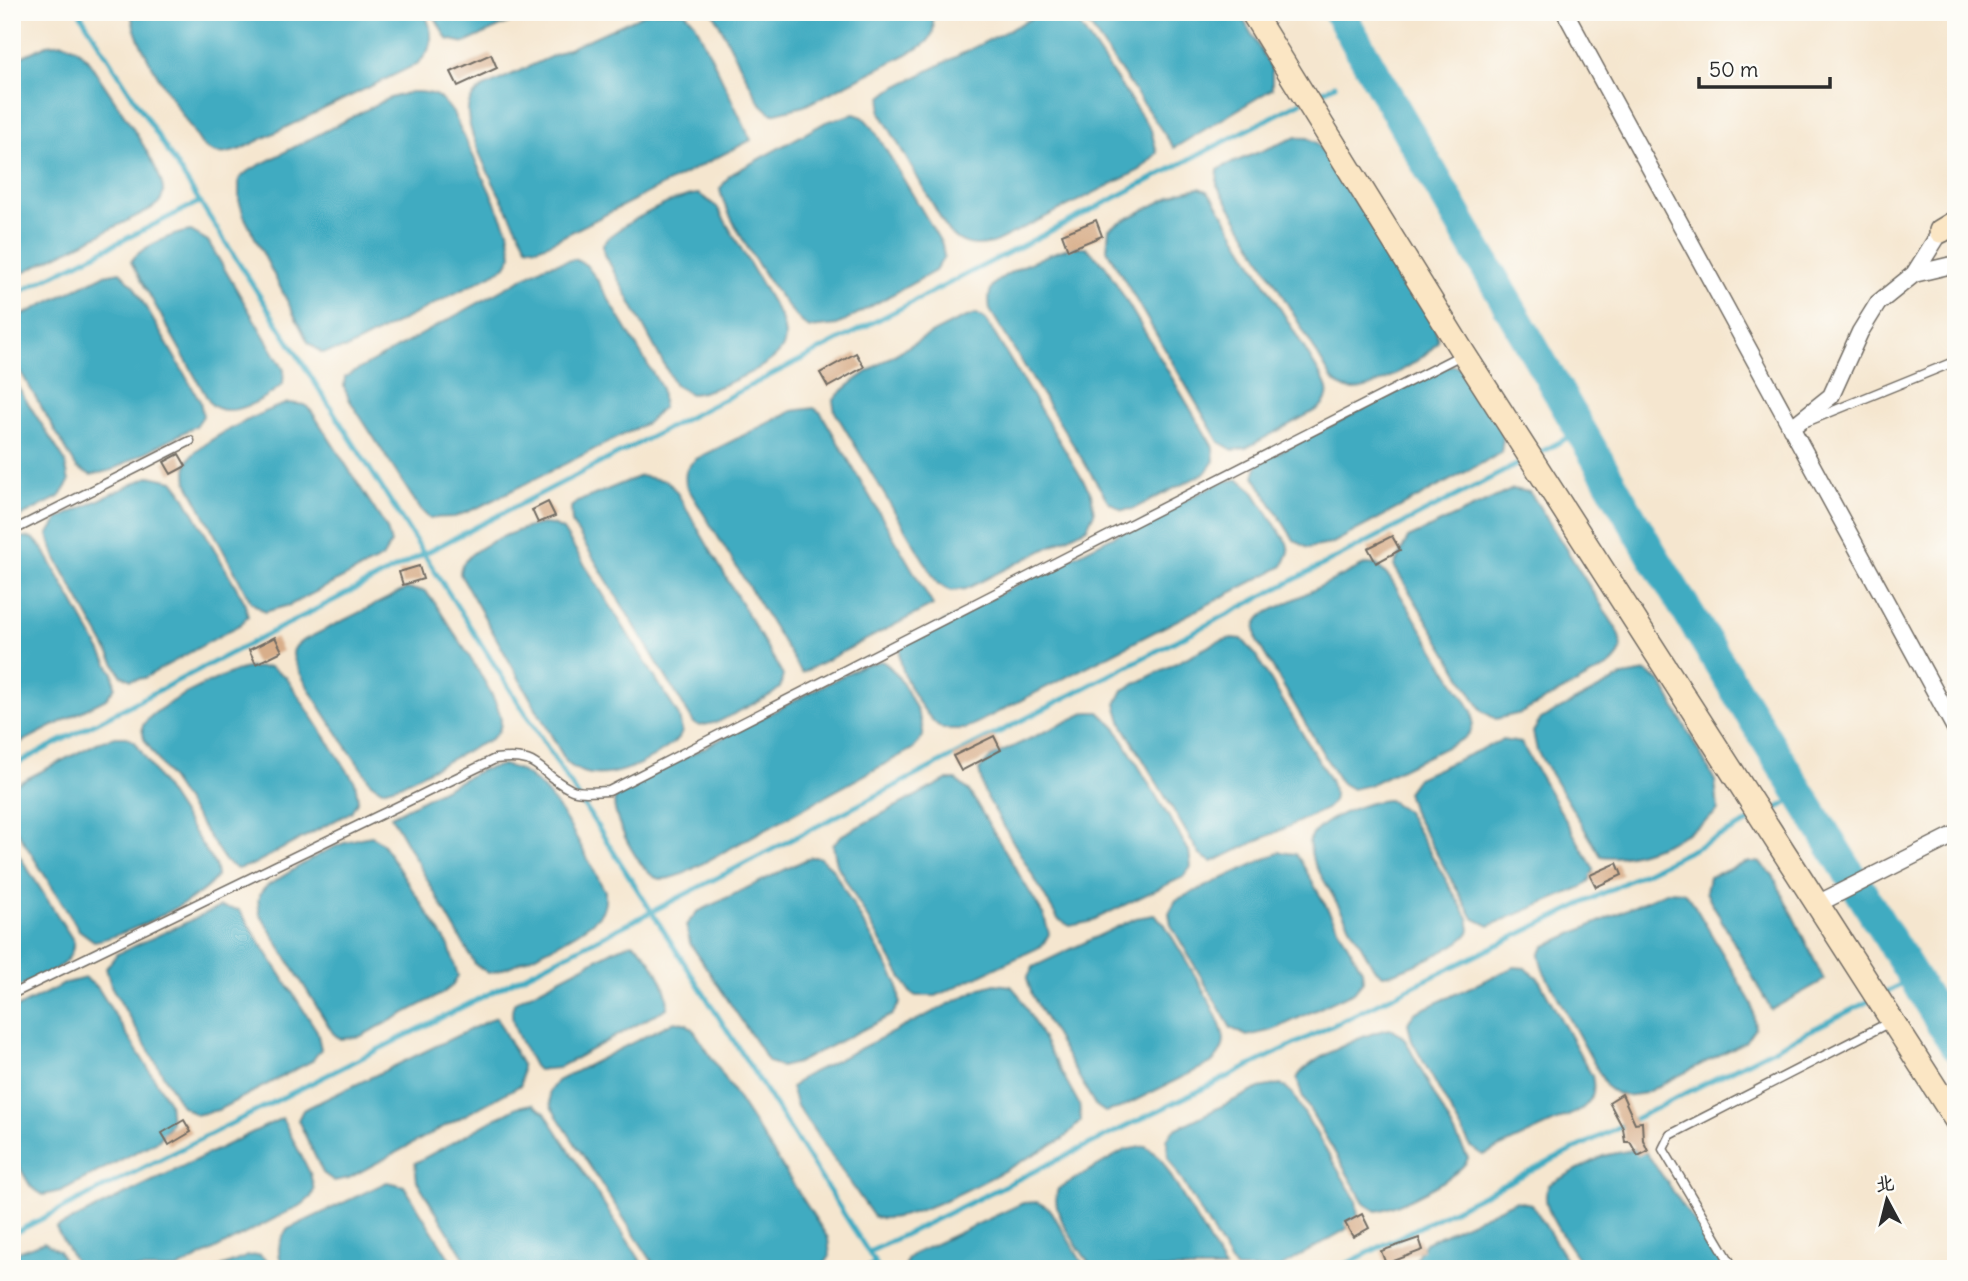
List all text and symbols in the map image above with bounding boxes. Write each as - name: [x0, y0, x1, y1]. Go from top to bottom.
- scale bar: [1699, 46, 1830, 90]
- text: 50 m: [1709, 56, 1758, 83]
- north arrow: [1853, 1166, 1923, 1236]
- text: 北: [1874, 1170, 1896, 1196]

